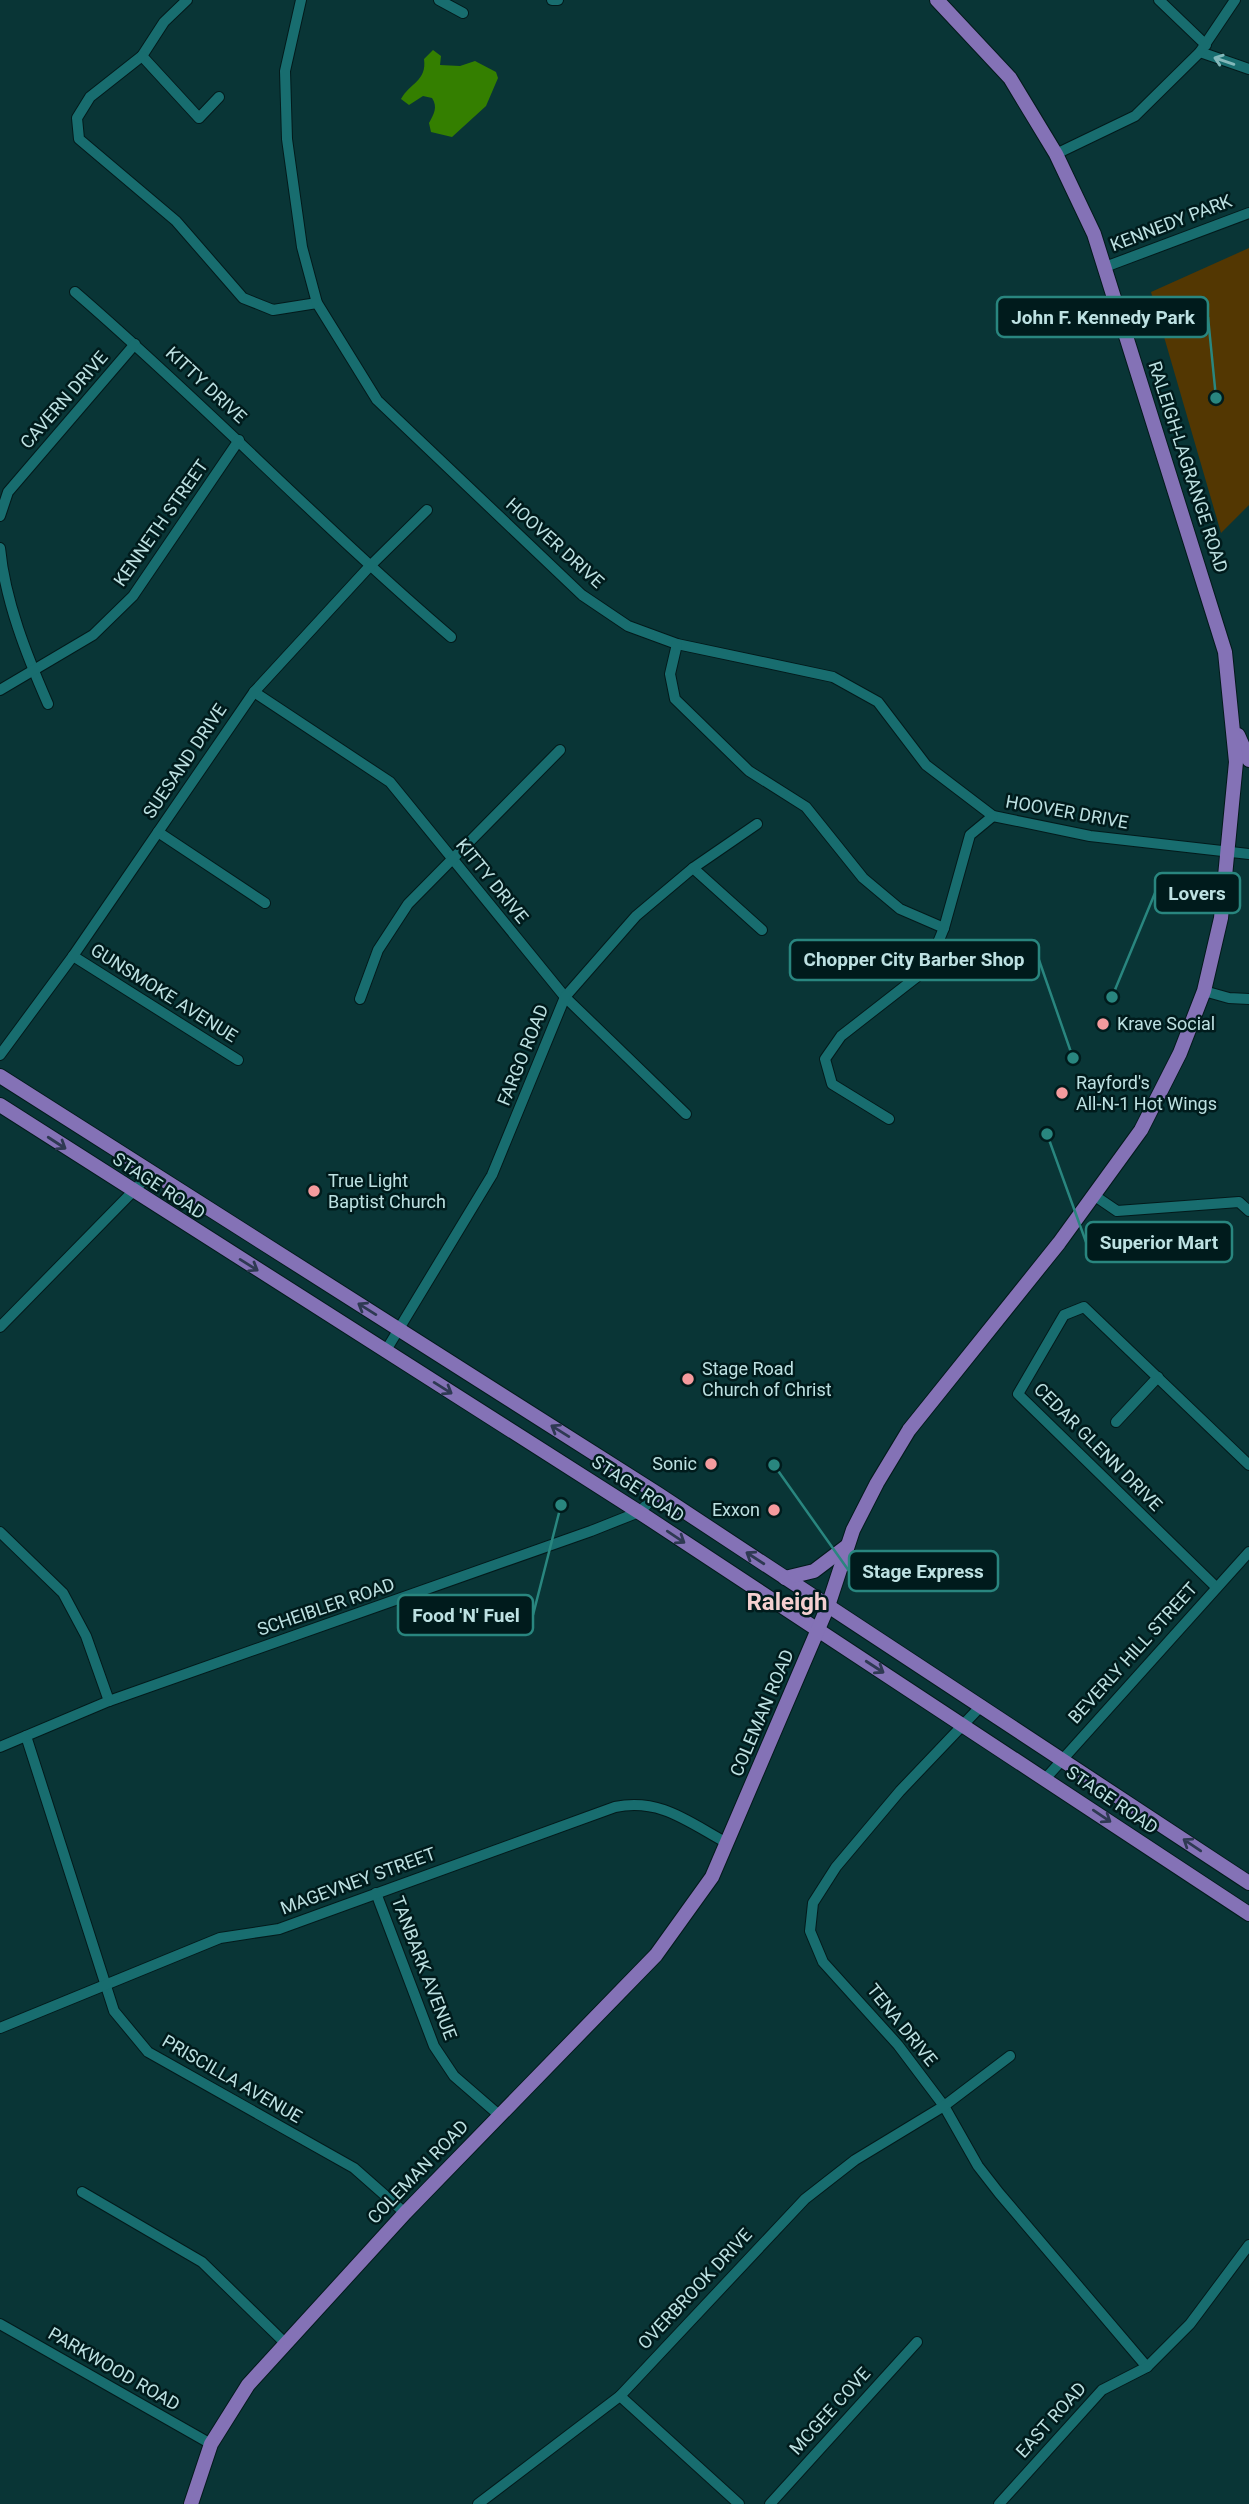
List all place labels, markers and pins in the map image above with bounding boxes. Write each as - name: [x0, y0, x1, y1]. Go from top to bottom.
- callout: John F. Kennedy Park: [997, 297, 1208, 337]
- callout: Lovers: [1155, 873, 1240, 913]
- callout: Chopper City Barber Shop: [790, 940, 1039, 980]
- place label: Krave Social: [1117, 1013, 1215, 1034]
- marker: Krave Social: [1095, 1016, 1111, 1032]
- place label: Rayford's All-N-1 Hot Wings: [1076, 1072, 1217, 1114]
- marker: Rayford's All-N-1 Hot Wings: [1054, 1085, 1070, 1101]
- place label: True Light Baptist Church: [328, 1170, 446, 1212]
- marker: True Light Baptist Church: [306, 1183, 322, 1199]
- callout: Superior Mart: [1086, 1222, 1232, 1262]
- place label: Stage Road Church of Christ: [702, 1358, 832, 1400]
- marker: Stage Road Church of Christ: [680, 1371, 696, 1387]
- place label: Sonic: [652, 1453, 697, 1474]
- marker: Sonic: [703, 1456, 719, 1472]
- place label: Exxon: [712, 1499, 760, 1520]
- marker: Exxon: [766, 1502, 782, 1518]
- callout: Stage Express: [849, 1551, 998, 1591]
- callout: Food 'N' Fuel: [398, 1595, 533, 1635]

